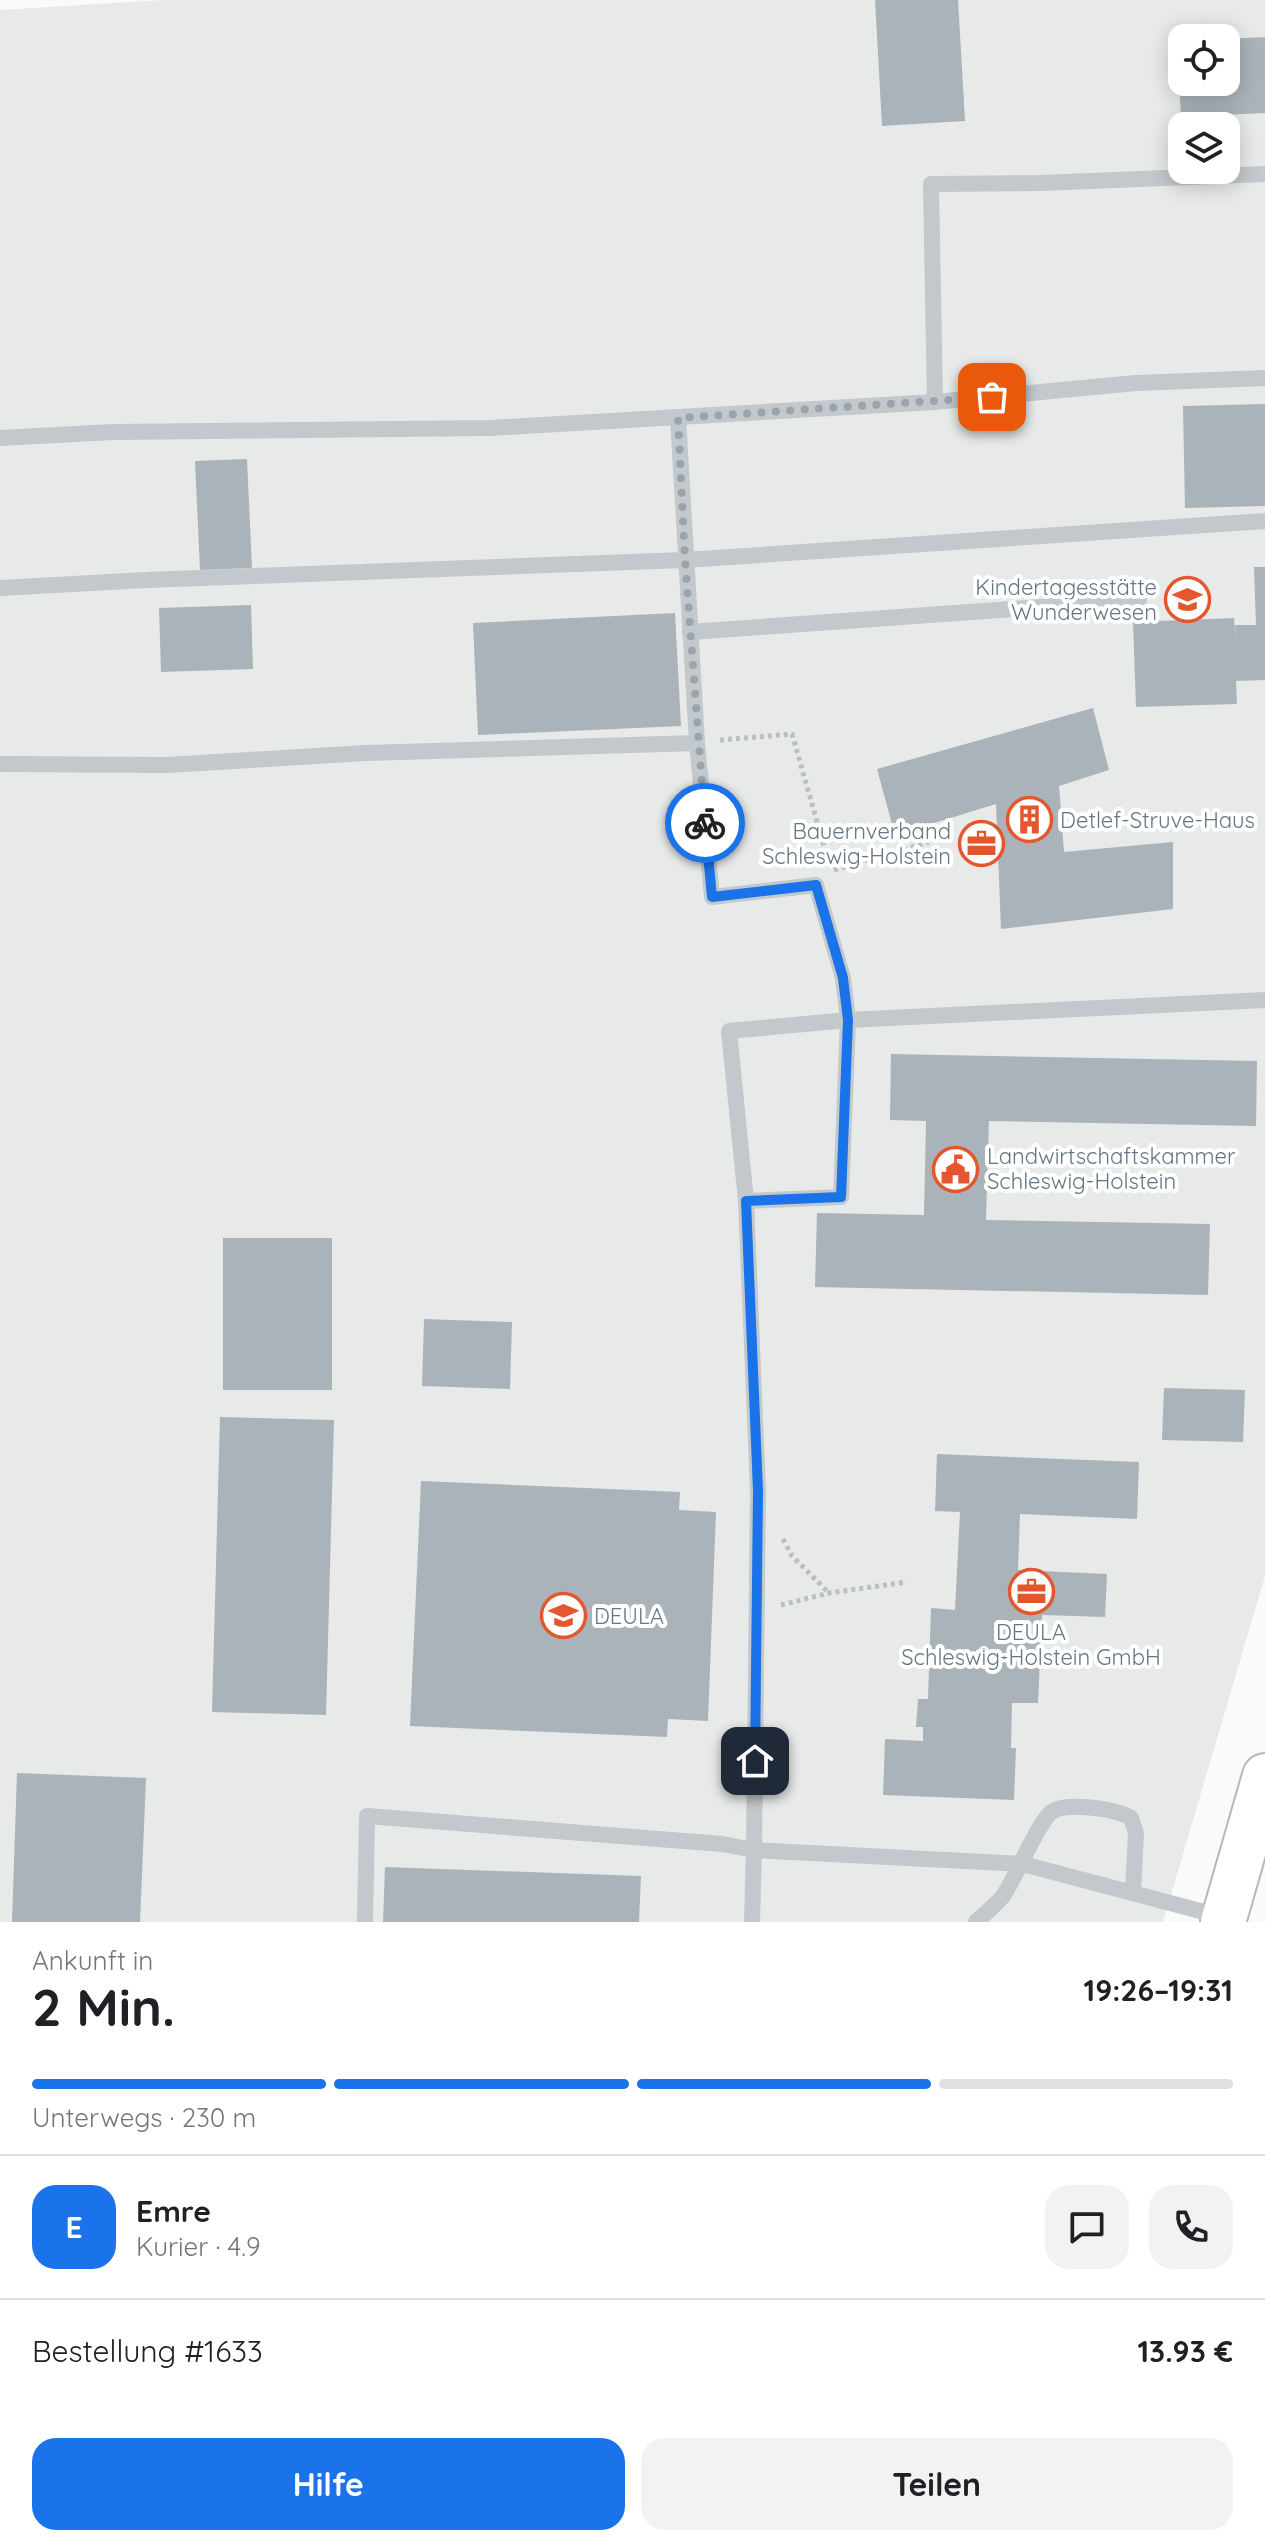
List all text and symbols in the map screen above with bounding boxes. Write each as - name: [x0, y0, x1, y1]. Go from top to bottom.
- map controls: [1168, 24, 1240, 184]
- button: locate: [1168, 24, 1240, 96]
- button: layers: [1168, 112, 1240, 184]
- pin: [958, 363, 1026, 431]
- icon: bag: [970, 375, 1014, 419]
- place label: Kindertagesstätte Wunderwesen: [975, 573, 1157, 626]
- school or university icon: Kindertagesstätte Wunderwesen: [1164, 576, 1212, 624]
- courier: [665, 783, 745, 863]
- building icon: Detlef-Struve-Haus: [1005, 796, 1053, 844]
- icon: bike: [683, 801, 727, 845]
- place label: Detlef-Struve-Haus: [1060, 806, 1255, 834]
- place label: Bauernverband Schleswig-Holstein: [762, 817, 951, 870]
- office icon: Bauernverband Schleswig-Holstein: [958, 820, 1006, 868]
- place label: Landwirtschaftskammer Schleswig-Holstein: [987, 1142, 1236, 1195]
- public building icon: Landwirtschaftskammer Schleswig-Holstein: [932, 1145, 980, 1193]
- office icon: DEULA Schleswig-Holstein GmbH: [1007, 1567, 1055, 1615]
- school or university icon: DEULA: [539, 1592, 587, 1640]
- place label: DEULA: [594, 1602, 664, 1630]
- place label: DEULA Schleswig-Holstein GmbH: [901, 1618, 1161, 1671]
- pin: [721, 1727, 789, 1795]
- icon: home: [733, 1739, 777, 1783]
- text: Ankunft in: [32, 1944, 153, 1977]
- text: 19:26–19:31: [1083, 1971, 1233, 2009]
- text: 2 Min.: [32, 1974, 175, 2039]
- text: Unterwegs · 230 m: [32, 2101, 256, 2134]
- button: chat: [1045, 2185, 1129, 2269]
- button: phone: [1149, 2185, 1233, 2269]
- text: Emre: [136, 2192, 211, 2230]
- text: E: [65, 2208, 83, 2246]
- text: Kurier · 4.9: [136, 2230, 261, 2263]
- text: Bestellung #1633: [32, 2332, 263, 2370]
- text: 13.93 €: [1137, 2332, 1233, 2370]
- button: Hilfe: [32, 2438, 625, 2530]
- button: Teilen: [641, 2438, 1233, 2530]

